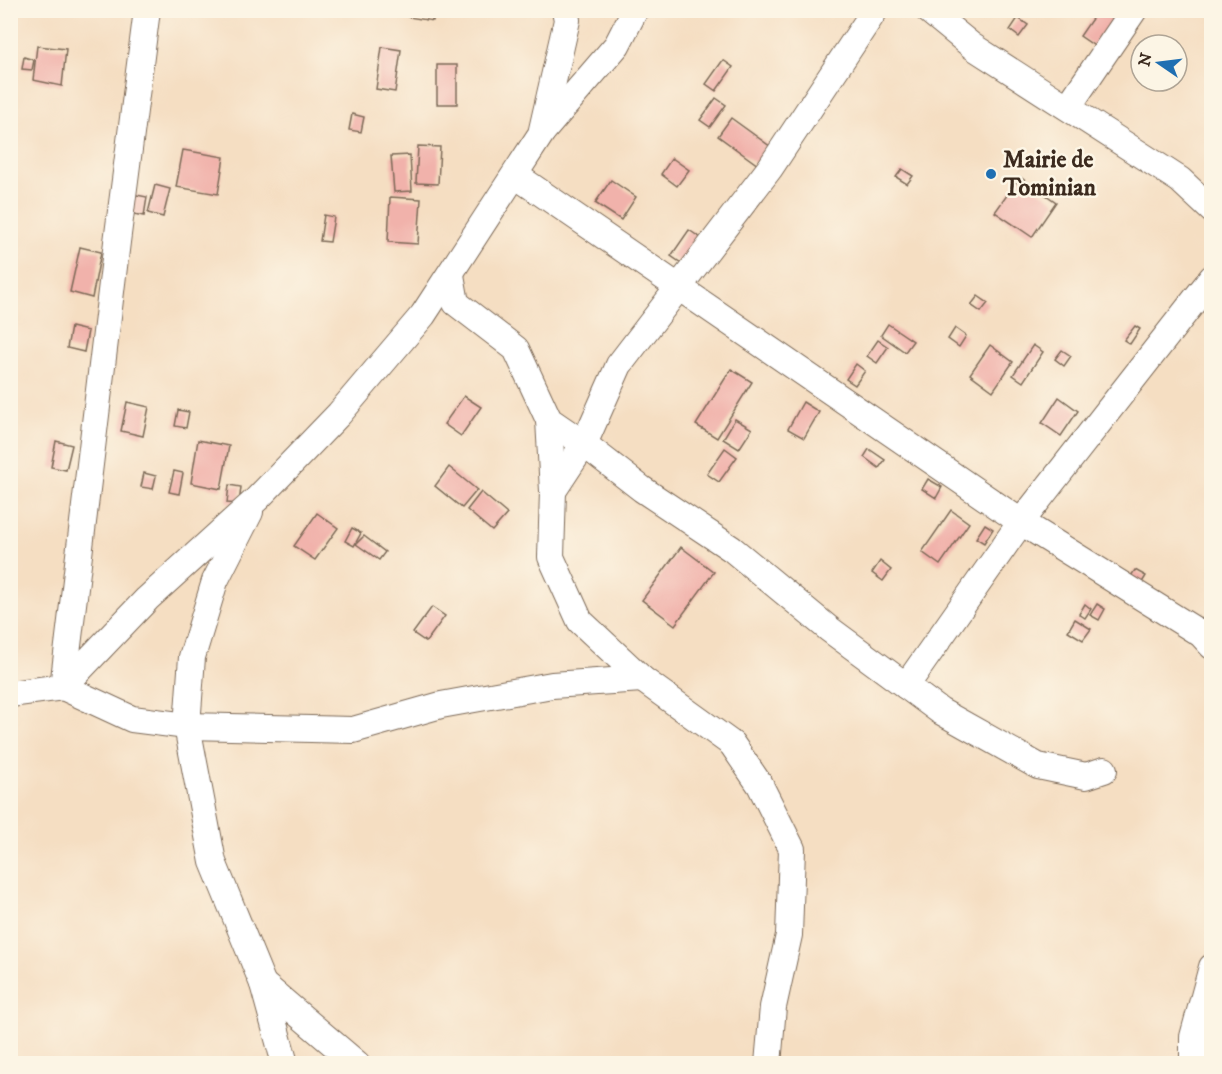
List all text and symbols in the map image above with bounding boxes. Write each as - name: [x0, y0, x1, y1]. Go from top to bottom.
- north arrow: [1129, 33, 1189, 93]
- text: N: [1134, 51, 1157, 68]
- place label: Mairie de Tominian: [1002, 145, 1096, 203]
- marker: Mairie de Tominian: [984, 167, 998, 181]

